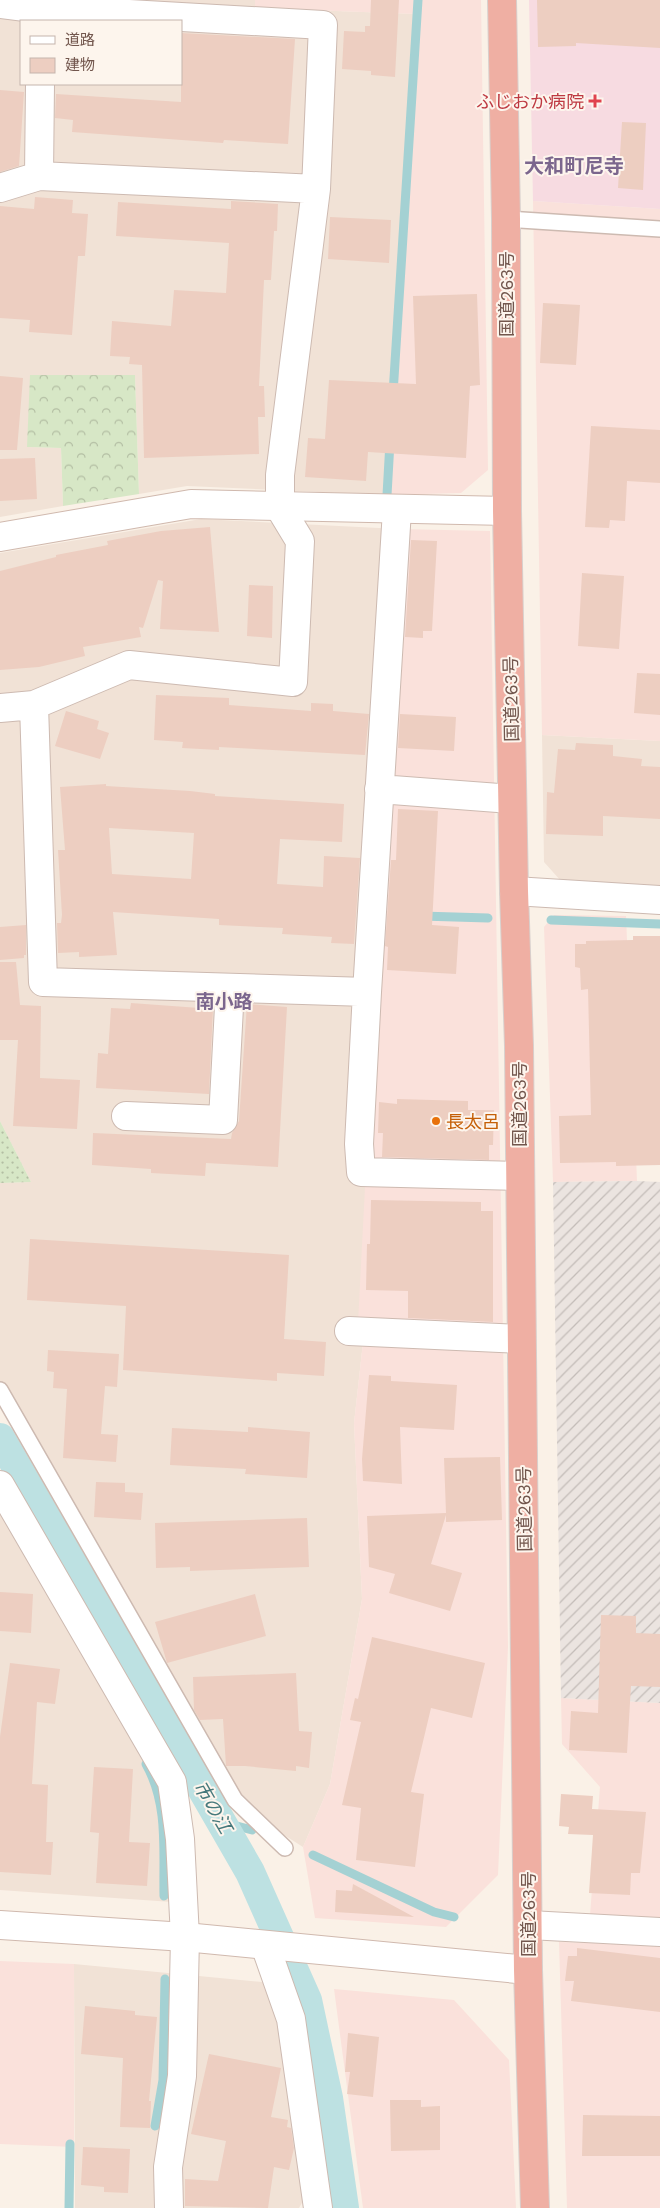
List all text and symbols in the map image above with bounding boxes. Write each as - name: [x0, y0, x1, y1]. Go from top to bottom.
- legend: [20, 20, 182, 85]
- text: 道路: [65, 31, 95, 49]
- text: 建物: [65, 56, 95, 74]
- place label: ふじおか病院: [476, 91, 584, 112]
- marker: ふじおか病院: [588, 94, 602, 108]
- district label: 大和町尼寺: [524, 154, 624, 178]
- street label: 国道263号: [496, 251, 517, 337]
- street label: 国道263号: [500, 656, 522, 742]
- district label: 南小路: [195, 990, 253, 1013]
- street label: 国道263号: [509, 1061, 530, 1147]
- place label: 長太呂: [446, 1111, 500, 1132]
- marker: 長太呂: [430, 1115, 442, 1127]
- street label: 国道263号: [513, 1466, 535, 1552]
- water label: 市の江: [189, 1777, 238, 1839]
- street label: 国道263号: [518, 1871, 539, 1957]

